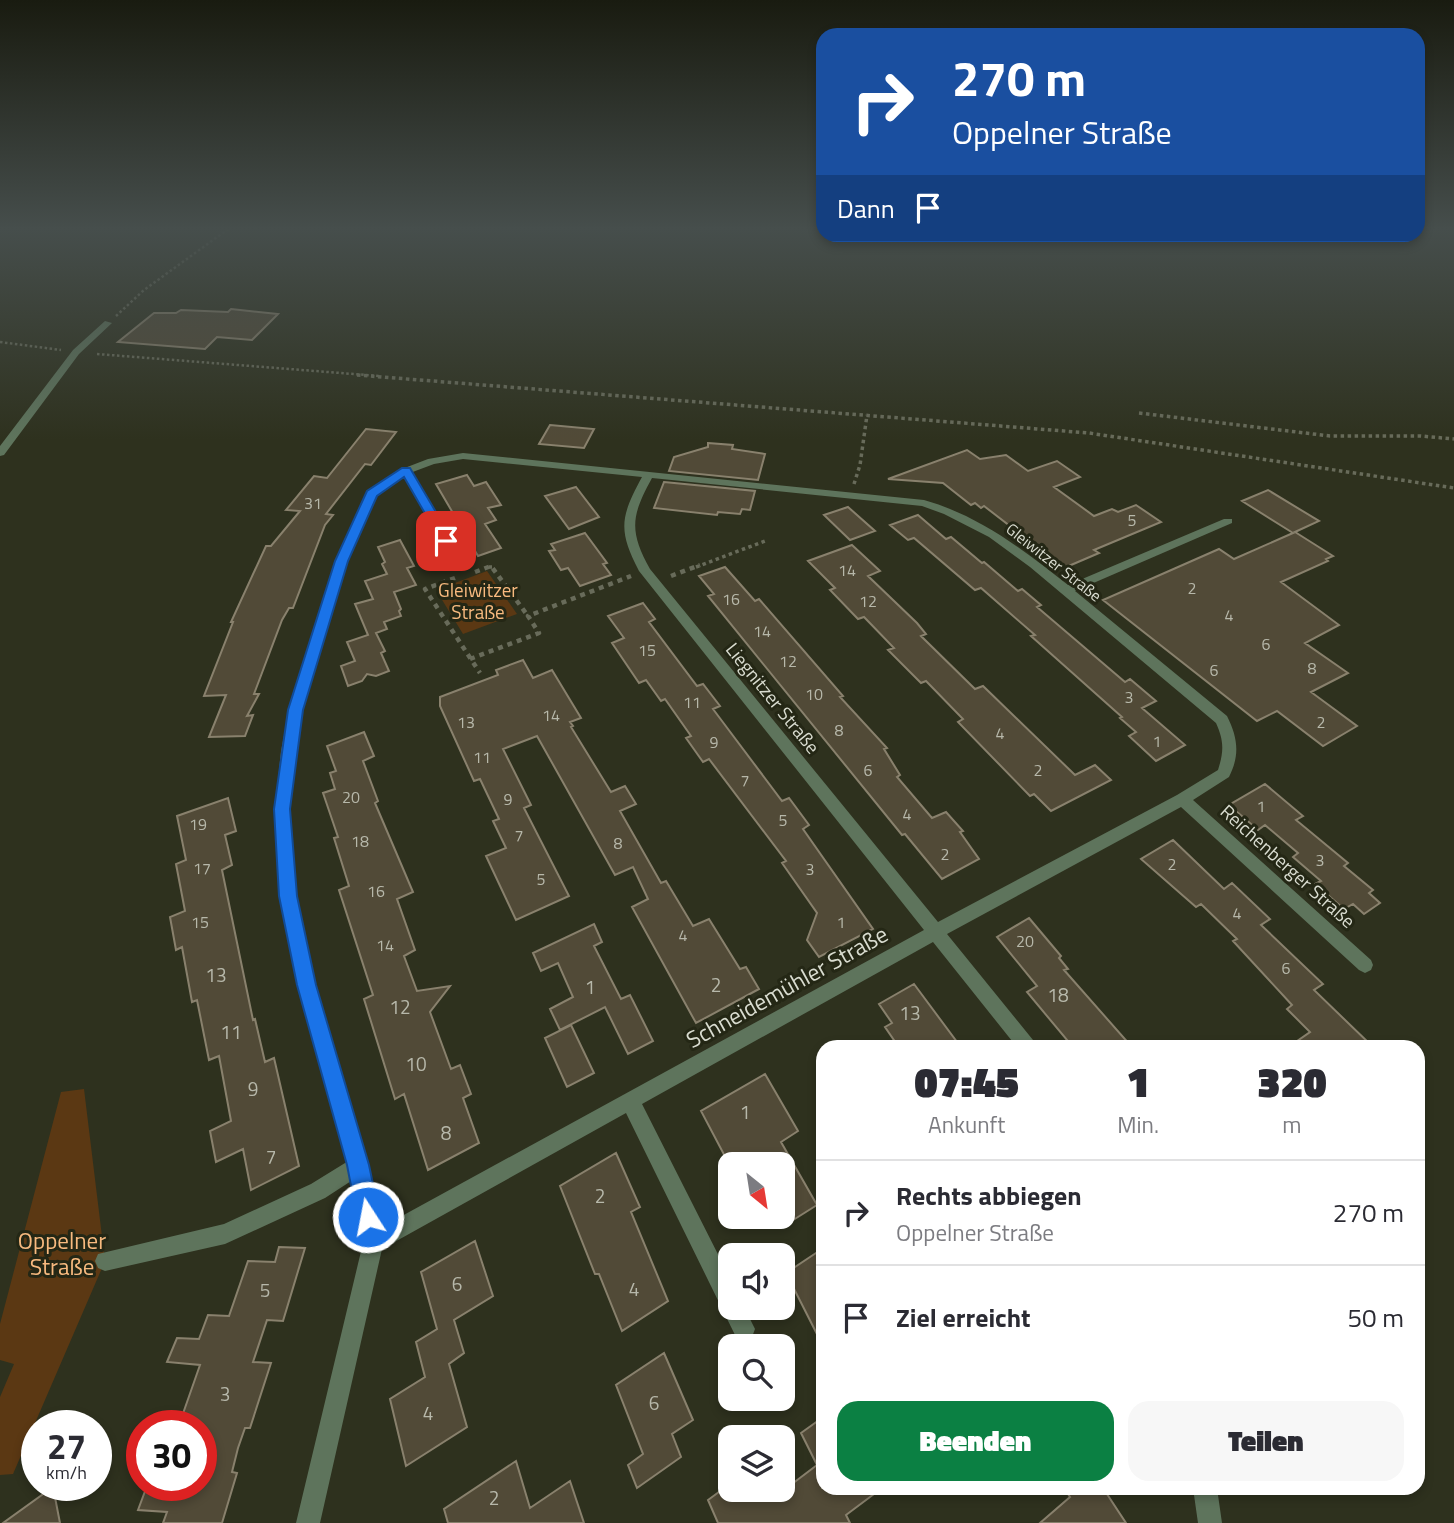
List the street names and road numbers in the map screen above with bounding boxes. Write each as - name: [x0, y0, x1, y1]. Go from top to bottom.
- street label: Gleiwitzer Straße: [1001, 517, 1107, 607]
- street label: Liegnitzer Straße: [719, 636, 827, 760]
- street label: Reichenberger Straße: [1214, 797, 1362, 934]
- street label: Schneidemühler Straße: [679, 916, 894, 1057]

